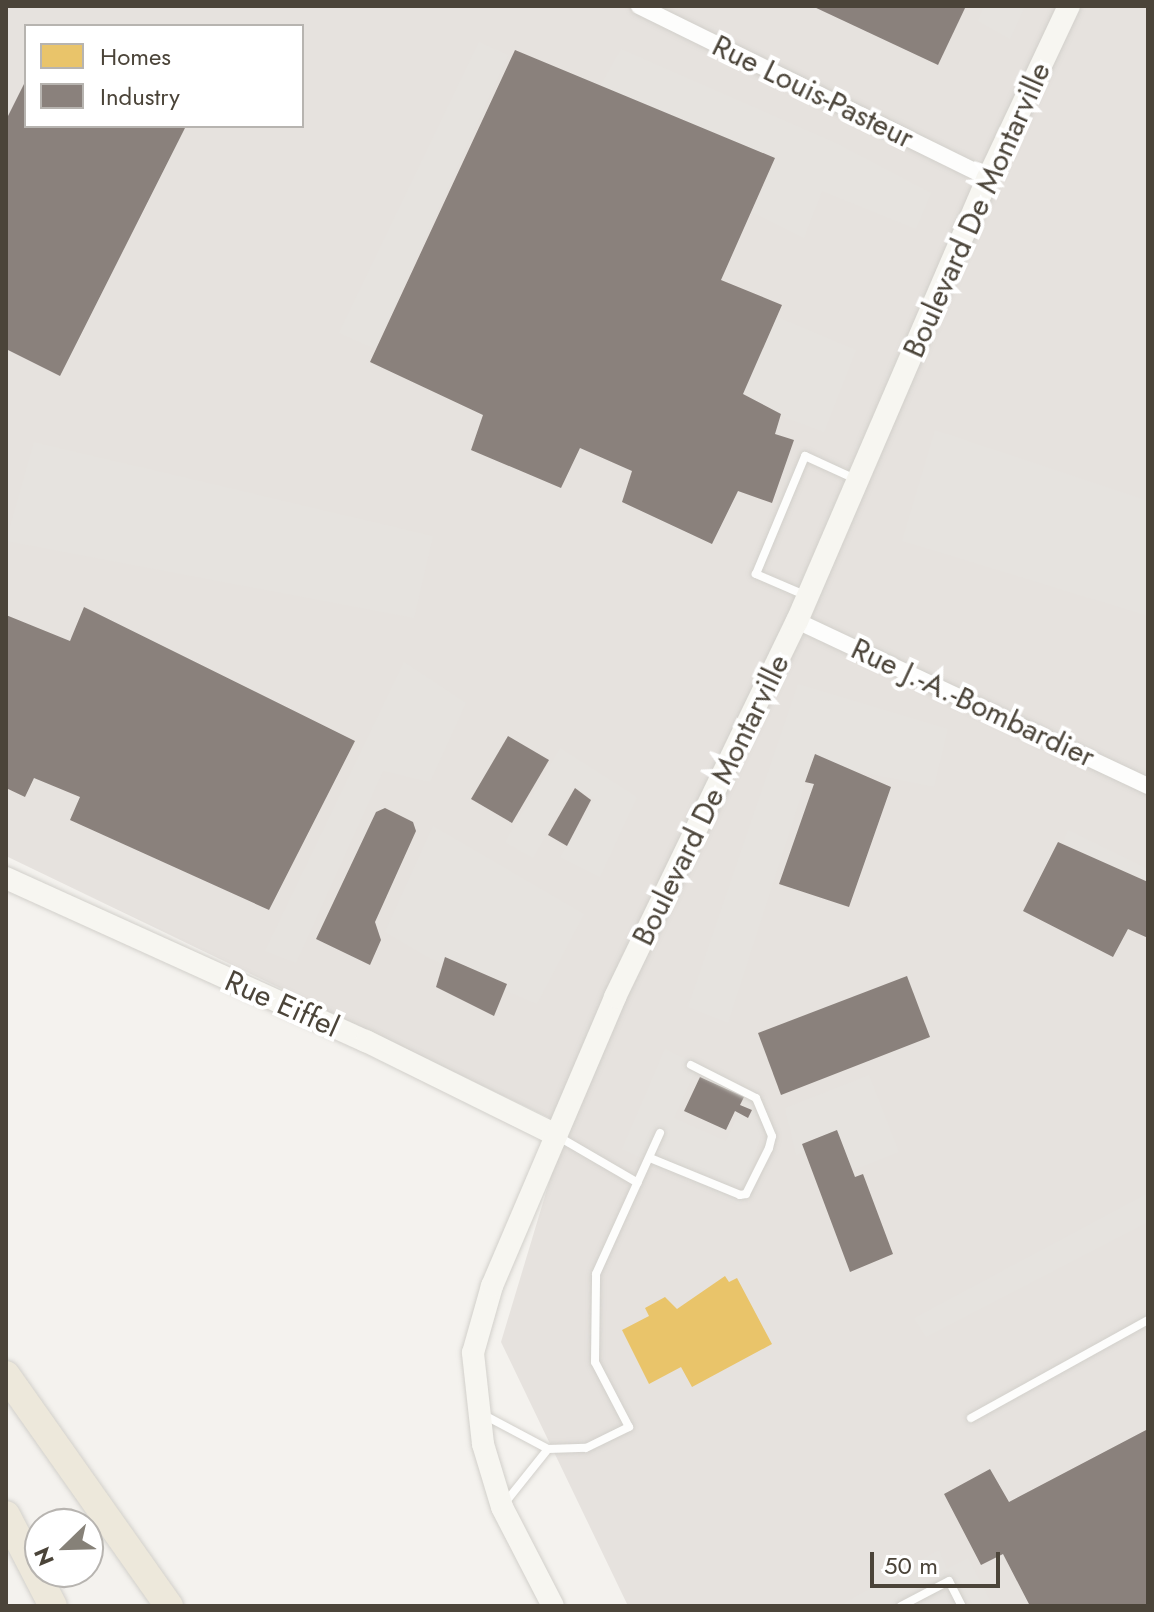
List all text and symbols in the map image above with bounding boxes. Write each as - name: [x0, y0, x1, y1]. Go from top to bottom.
- legend: [24, 24, 304, 128]
- street label: Rue Louis-Pasteur: [706, 28, 920, 156]
- text: Homes: [100, 39, 171, 74]
- street label: Boulevard De Montarville: [896, 57, 1058, 363]
- text: Industry: [100, 79, 180, 114]
- street label: Rue J.-A.-Bombardier: [846, 631, 1100, 775]
- street label: Boulevard De Montarville: [625, 649, 797, 951]
- street label: Rue Eiffel: [219, 963, 345, 1045]
- north arrow: [24, 1508, 104, 1588]
- scale bar: [874, 1536, 1004, 1586]
- text: N: [26, 1542, 62, 1571]
- text: 50 m: [884, 1548, 938, 1583]

